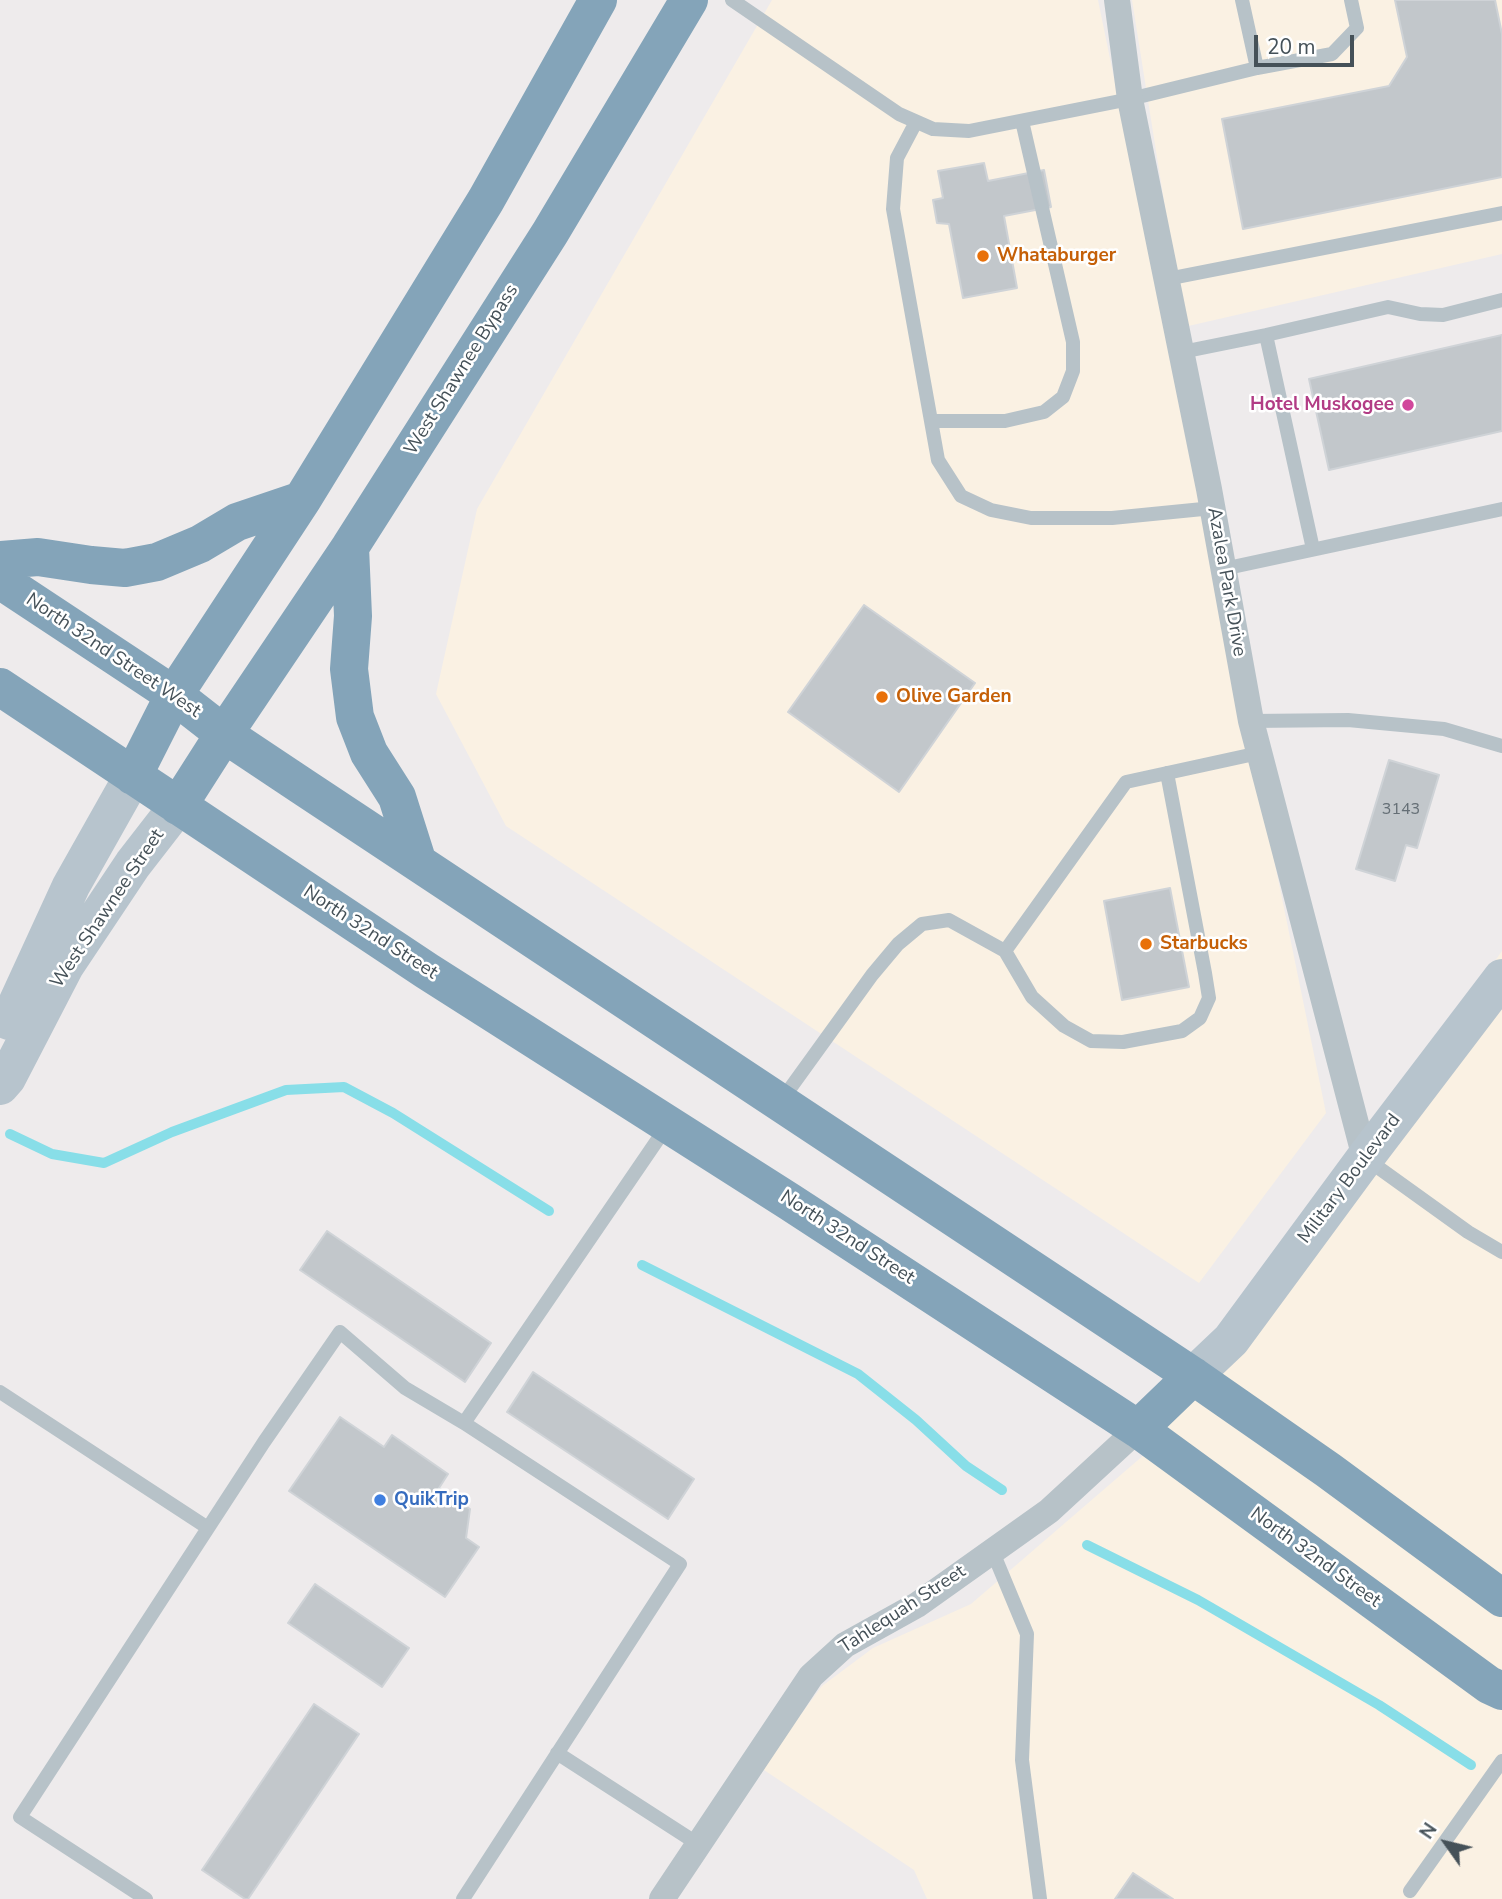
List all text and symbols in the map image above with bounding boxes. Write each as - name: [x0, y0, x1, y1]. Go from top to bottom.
- scale bar: [1257, 21, 1357, 65]
- text: 20 m: [1267, 33, 1316, 61]
- place label: Whataburger: [997, 245, 1116, 267]
- marker: Whataburger: [975, 248, 991, 264]
- street label: West Shawnee Bypass: [400, 280, 524, 460]
- place label: Hotel Muskogee: [1250, 394, 1394, 416]
- marker: Hotel Muskogee: [1400, 397, 1416, 413]
- street label: Azalea Park Drive: [1202, 506, 1250, 658]
- street label: North 32nd Street West: [21, 589, 205, 723]
- place label: Olive Garden: [896, 686, 1012, 708]
- marker: Olive Garden: [874, 689, 890, 705]
- house number: 3143: [1382, 800, 1420, 820]
- street label: West Shawnee Street: [46, 825, 170, 993]
- street label: North 32nd Street: [299, 881, 441, 985]
- place label: Starbucks: [1160, 933, 1248, 955]
- marker: Starbucks: [1138, 936, 1154, 952]
- street label: Military Boulevard: [1294, 1110, 1406, 1248]
- street label: North 32nd Street: [776, 1186, 918, 1290]
- place label: QuikTrip: [394, 1489, 469, 1511]
- marker: QuikTrip: [372, 1492, 388, 1508]
- street label: North 32nd Street: [1245, 1503, 1385, 1613]
- street label: Tahlequah Street: [836, 1561, 970, 1659]
- north arrow: [1411, 1808, 1481, 1878]
- text: N: [1414, 1818, 1443, 1844]

